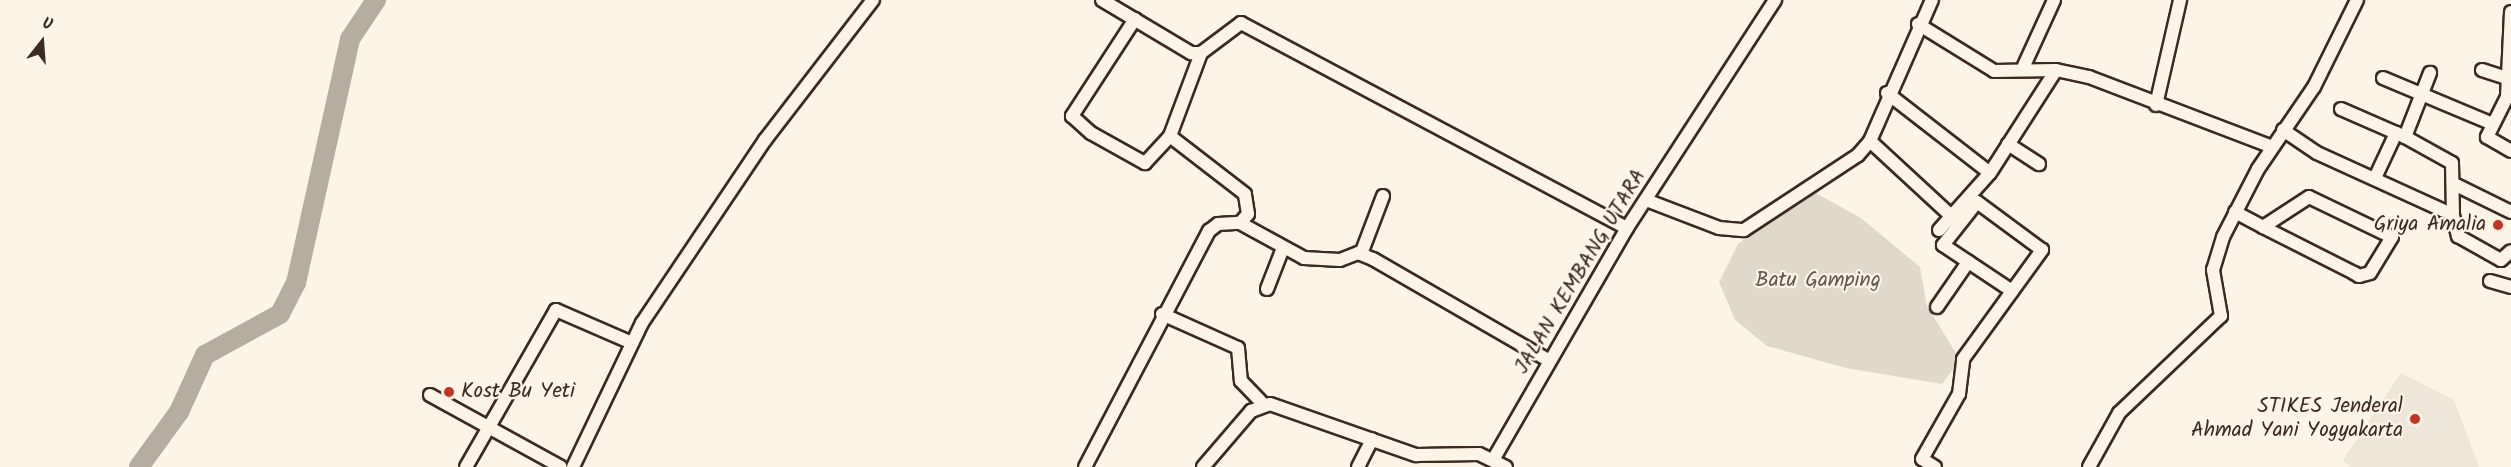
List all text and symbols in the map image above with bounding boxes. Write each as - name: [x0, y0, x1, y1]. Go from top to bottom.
- text: U: [39, 11, 56, 38]
- north arrow: [12, 12, 72, 72]
- street label: JALAN KEMBANG UTARA: [1510, 165, 1652, 379]
- place label: Griya Amalia: [2374, 212, 2486, 238]
- marker: Griya Amalia: [2491, 218, 2505, 232]
- park label: Batu Gamping: [1755, 268, 1881, 294]
- place label: Kost Bu Yeti: [461, 379, 575, 405]
- marker: Kost Bu Yeti: [442, 385, 456, 399]
- place label: STIKES Jenderal Ahmad Yani Yogyakarta: [2191, 394, 2403, 444]
- marker: STIKES Jenderal Ahmad Yani Yogyakarta: [2408, 412, 2422, 426]

